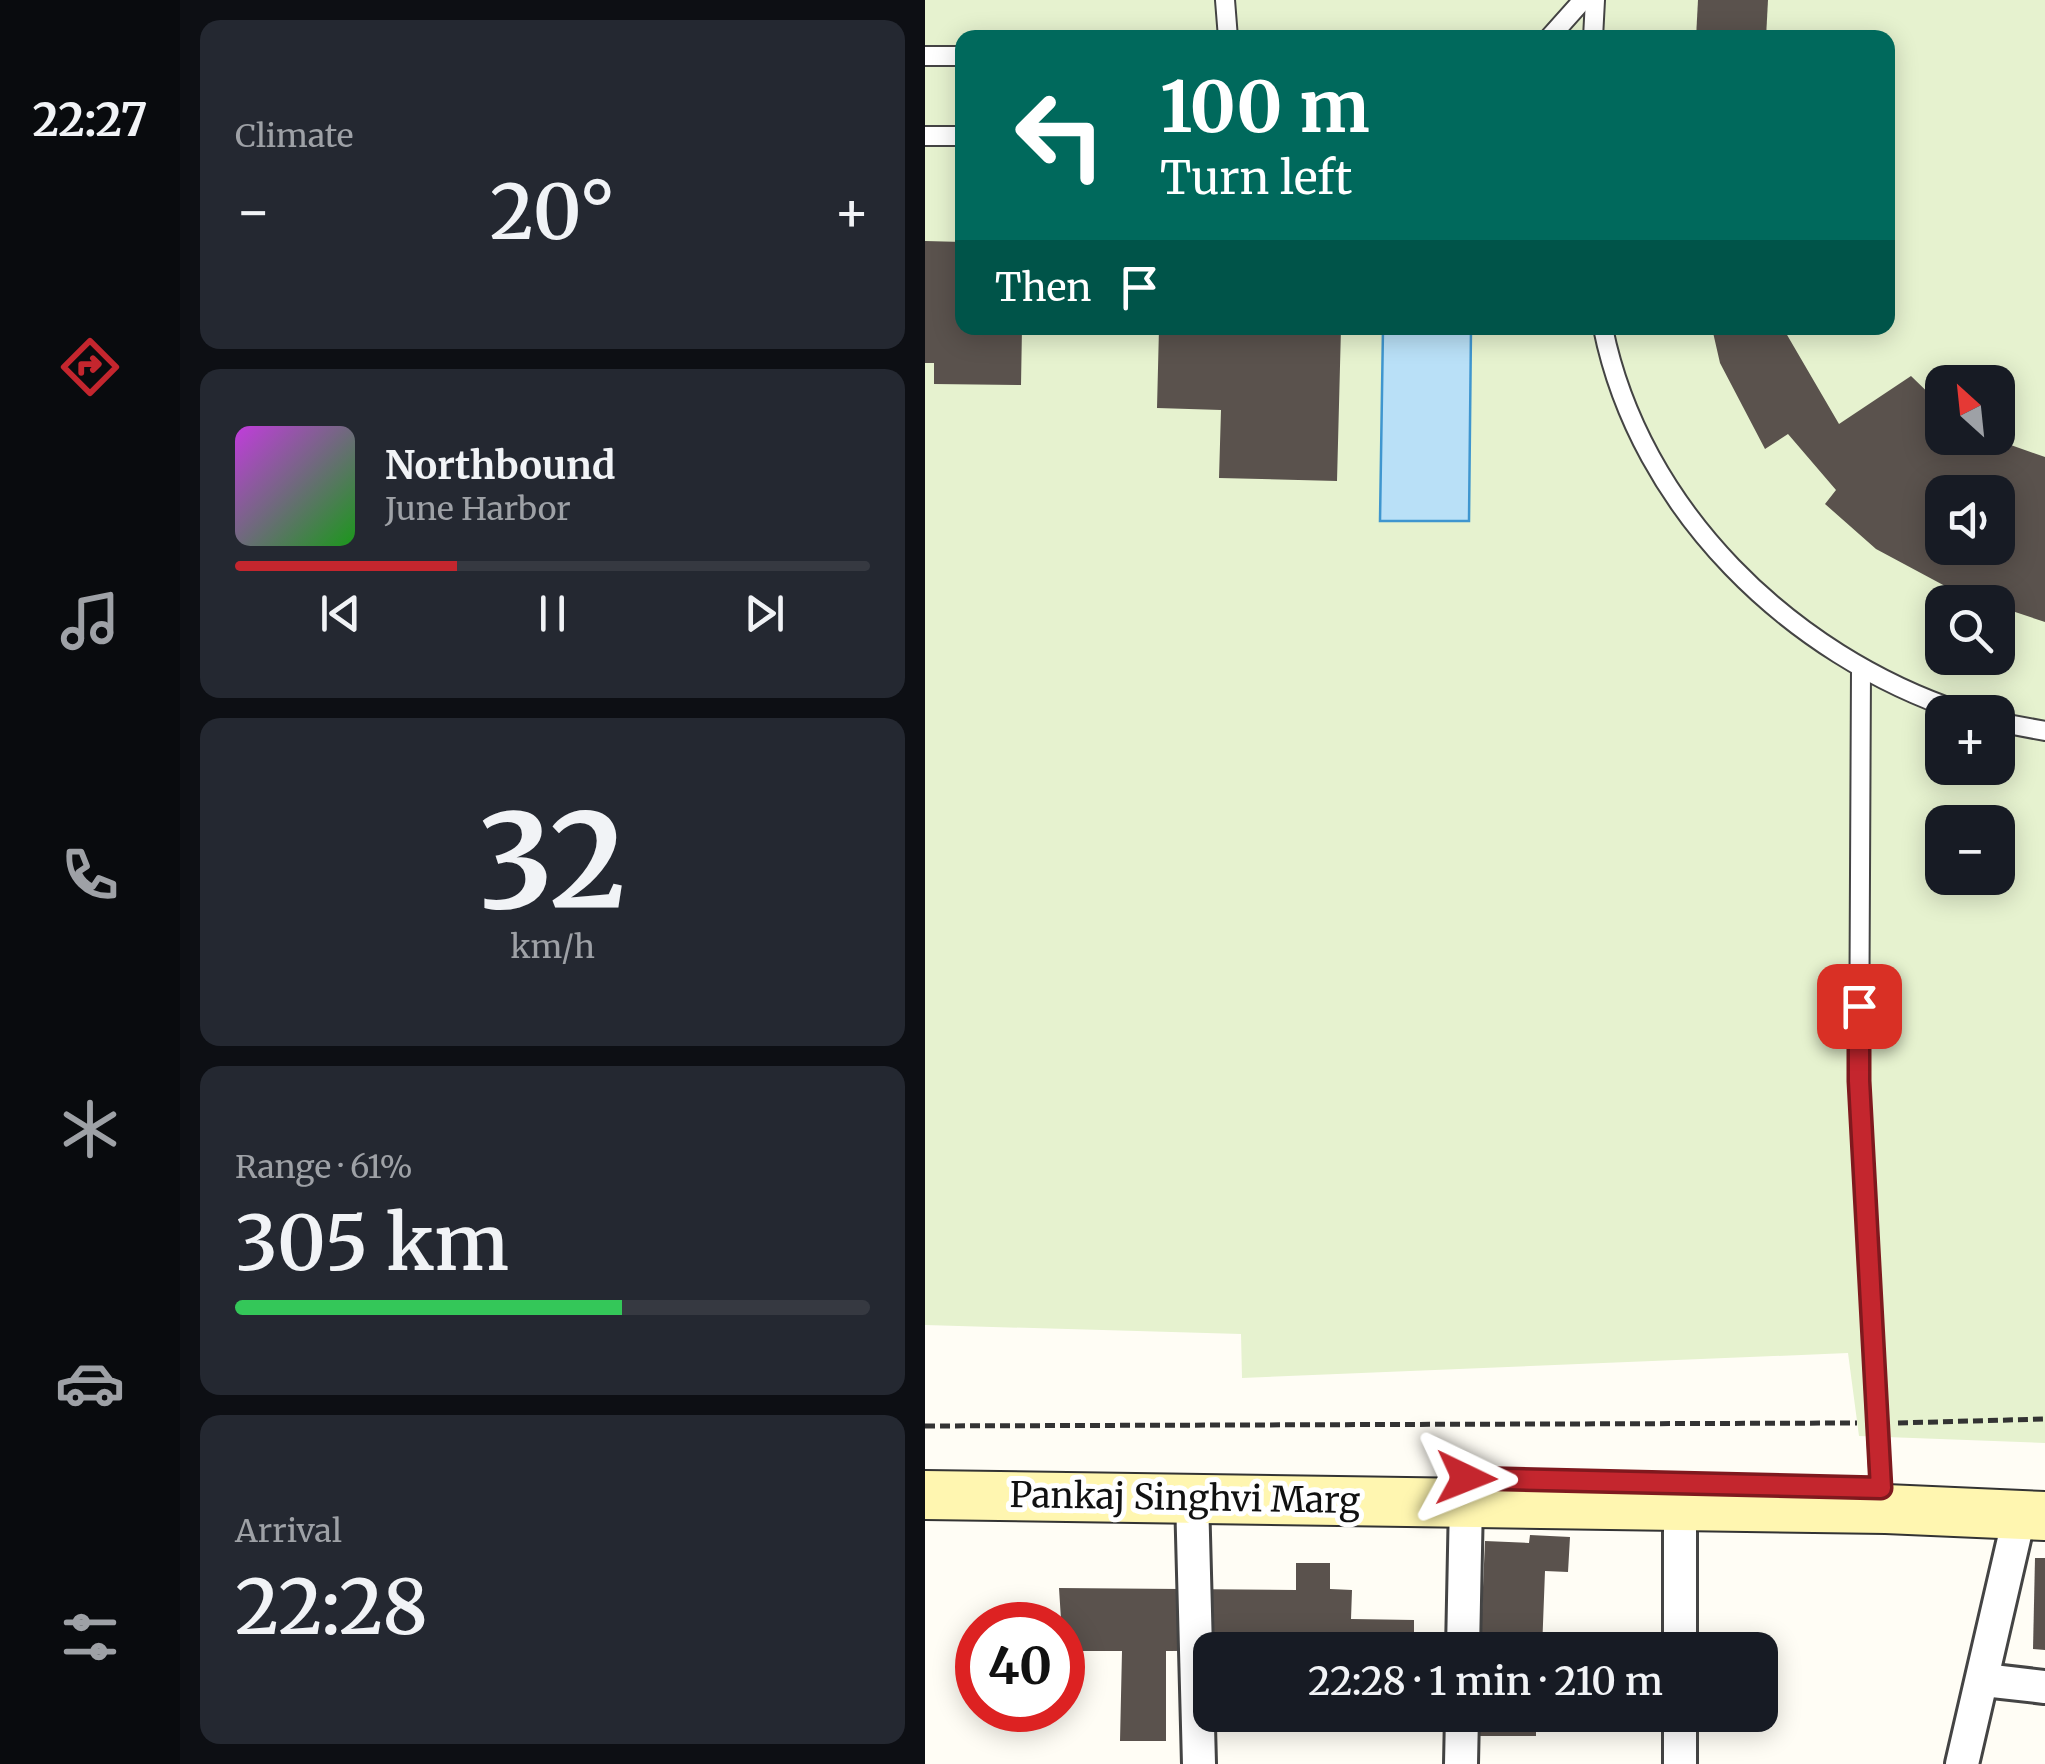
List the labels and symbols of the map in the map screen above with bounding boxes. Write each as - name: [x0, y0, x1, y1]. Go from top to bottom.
- north arrow: [1925, 365, 2015, 455]
- pin: [1817, 964, 1902, 1049]
- position arrow: [1414, 1426, 1518, 1530]
- street label: Pankaj Singhvi Marg: [1009, 1473, 1361, 1523]
- speed limit sign: 40: [955, 1602, 1085, 1732]

